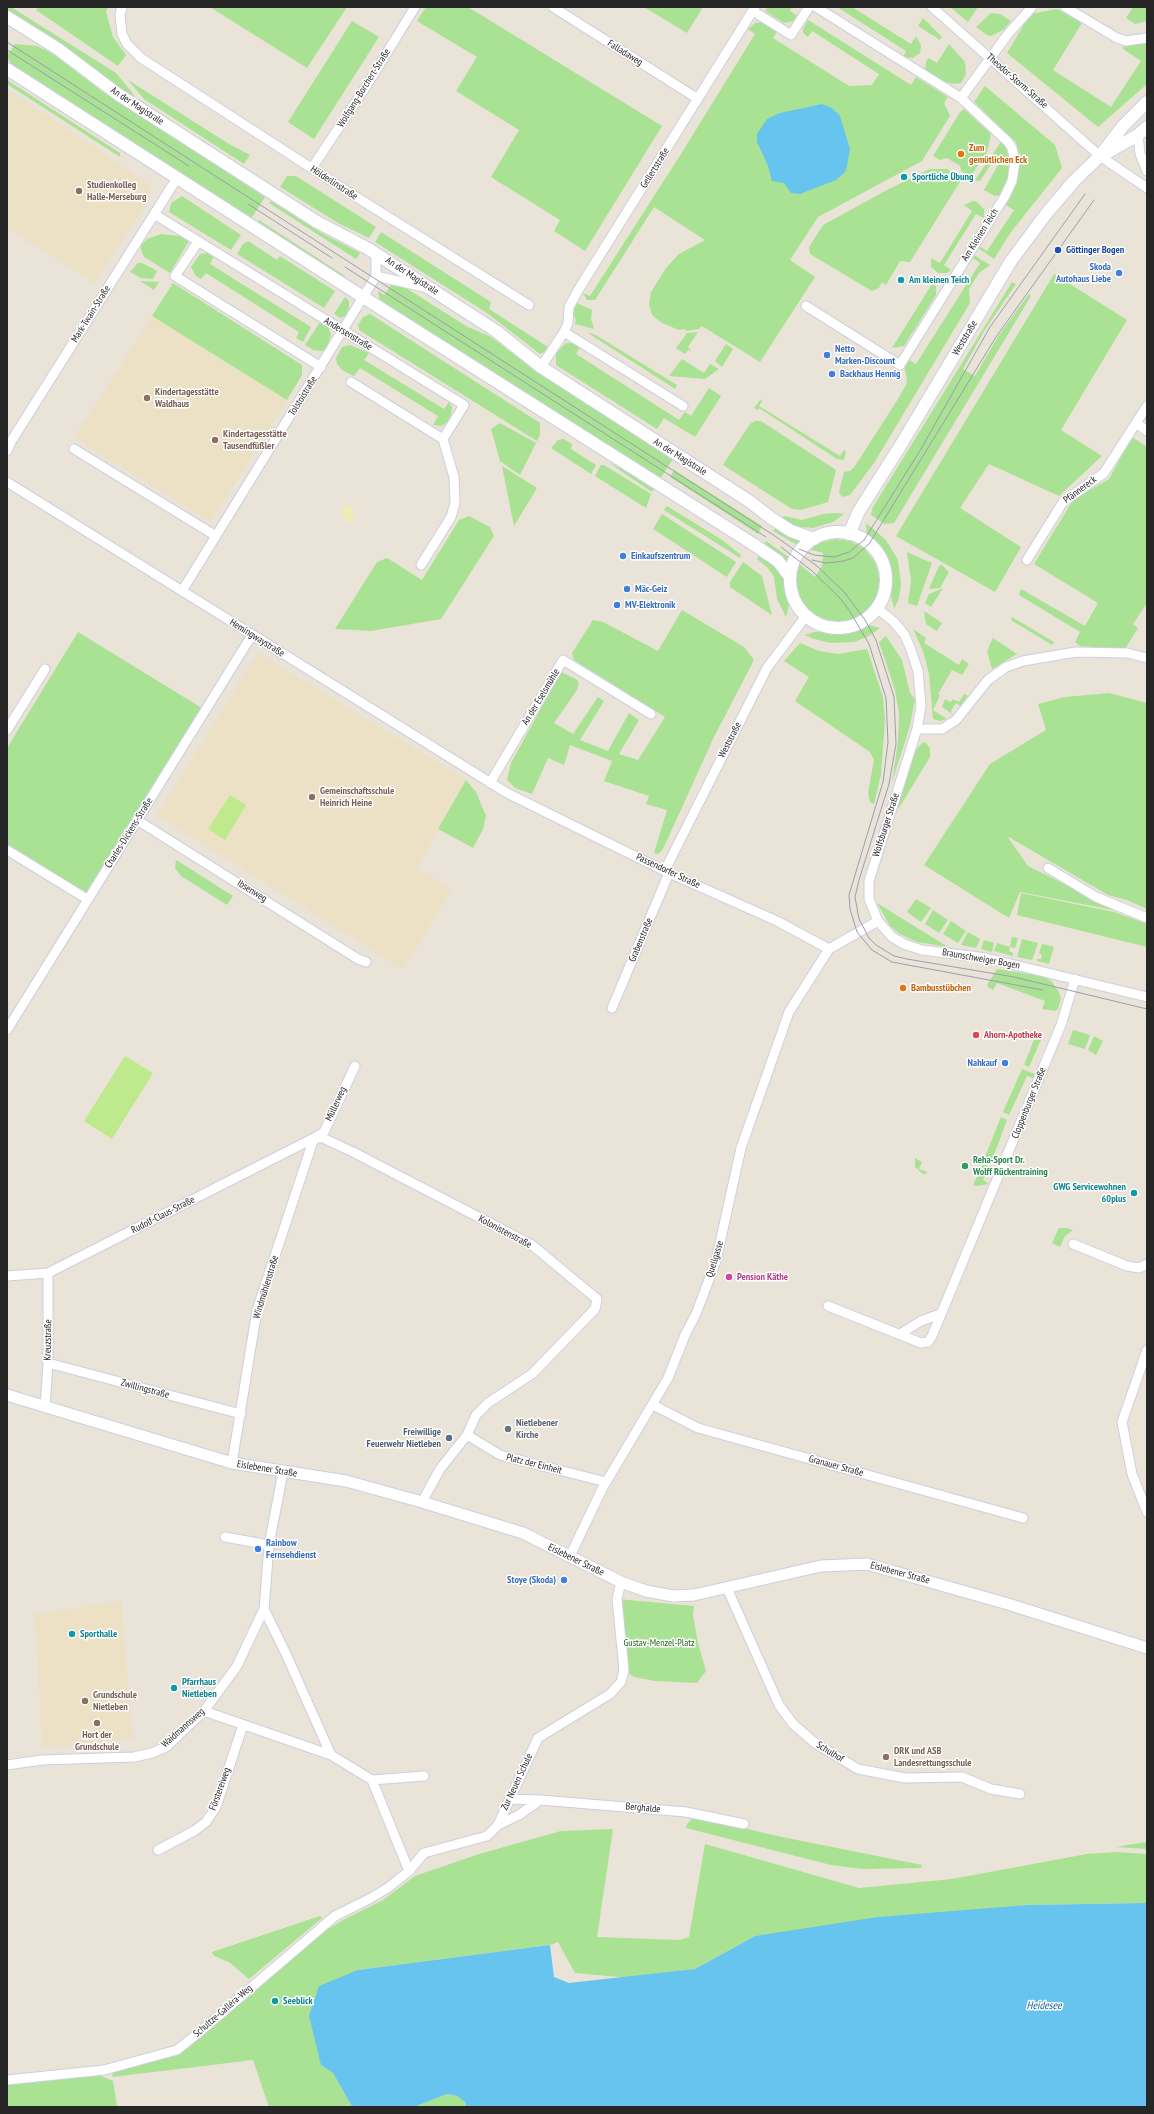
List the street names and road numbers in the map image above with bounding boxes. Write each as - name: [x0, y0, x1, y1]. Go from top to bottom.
- street label: Falladaweg: [605, 37, 645, 69]
- street label: Wolfgang-Borchert-Straße: [335, 46, 393, 130]
- street label: Theodor-Storm-Straße: [984, 51, 1050, 111]
- street label: An der Magistrale: [108, 84, 166, 128]
- street label: Gellertstraße: [638, 146, 672, 190]
- street label: Hölderlinstraße: [308, 163, 360, 203]
- street label: Am Kleinen Teich: [959, 207, 1001, 263]
- street label: An der Magistrale: [383, 254, 441, 298]
- street label: Mark-Twain-Straße: [69, 283, 113, 345]
- street label: Andersenstraße: [322, 315, 374, 353]
- street label: Weststraße: [950, 318, 980, 358]
- street label: Tolstoistraße: [286, 374, 320, 418]
- street label: An der Magistrale: [651, 436, 709, 478]
- street label: Pfännereck: [1061, 474, 1099, 506]
- street label: Hemingwaystraße: [227, 616, 287, 660]
- street label: An der Eselsmühle: [519, 667, 563, 727]
- street label: Weststraße: [716, 720, 744, 760]
- street label: Wolfsburger Straße: [870, 792, 902, 858]
- street label: Charles-Dickens-Straße: [102, 796, 156, 870]
- street label: Passendorfer Straße: [634, 851, 702, 891]
- street label: Ibsenweg: [235, 877, 269, 905]
- street label: Grabenstraße: [626, 916, 656, 964]
- street label: Braunschweiger Bogen: [941, 946, 1021, 972]
- street label: Cloppenburger Straße: [1009, 1066, 1049, 1140]
- street label: Müllerweg: [323, 1085, 349, 1123]
- street label: Rudolf-Claus-Straße: [129, 1194, 197, 1236]
- street label: Kolonistenstraße: [476, 1213, 534, 1251]
- street label: Quellgasse: [704, 1239, 726, 1279]
- street label: Windmühlenstraße: [251, 1254, 281, 1320]
- street label: Kreuzstraße: [42, 1319, 54, 1361]
- street label: Zwillingstraße: [119, 1377, 171, 1401]
- street label: Platz der Einheit: [505, 1451, 563, 1477]
- street label: Granauer Straße: [807, 1453, 865, 1479]
- street label: Eislebener Straße: [236, 1458, 298, 1480]
- street label: Eislebener Straße: [546, 1541, 606, 1579]
- street label: Eislebener Straße: [869, 1559, 931, 1587]
- street label: Waidmannsweg: [159, 1706, 207, 1750]
- street label: Schulhof: [814, 1739, 846, 1765]
- street label: Zur Neuen Schule: [499, 1752, 535, 1812]
- street label: Förstereiweg: [207, 1766, 233, 1812]
- street label: Berghalde: [625, 1800, 661, 1816]
- street label: Schultze-Galléra-Weg: [191, 1982, 255, 2040]

